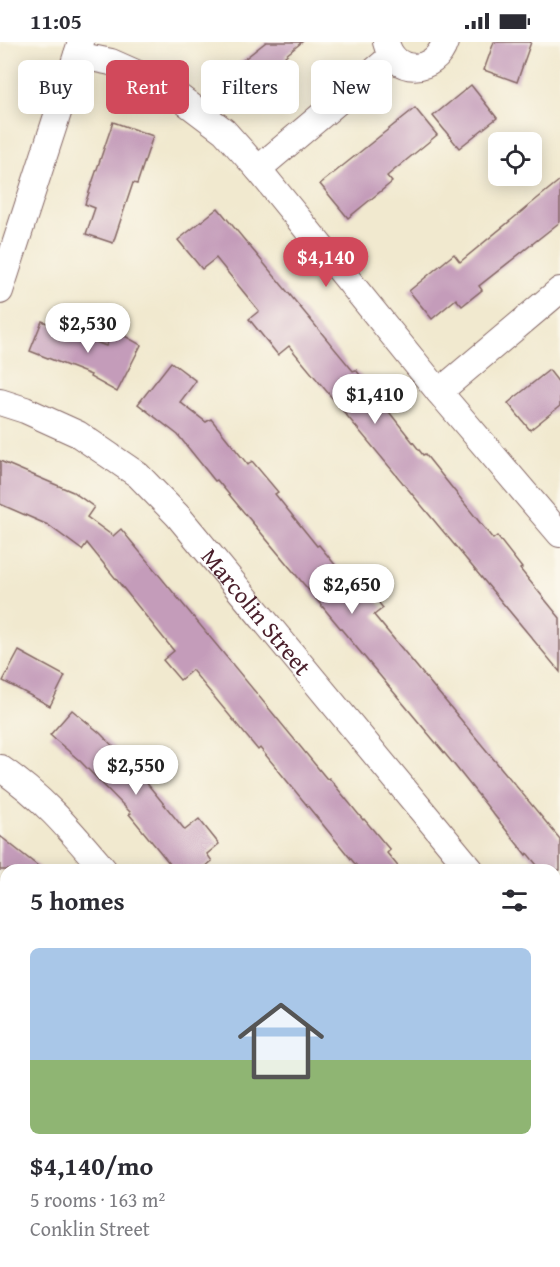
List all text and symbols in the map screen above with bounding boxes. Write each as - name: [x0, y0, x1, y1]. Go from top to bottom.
- text: 11:05: [30, 5, 82, 37]
- chip: Buy: [18, 60, 94, 114]
- chip: Rent: [106, 60, 189, 114]
- chip: Filters: [201, 60, 299, 114]
- chip: New: [311, 60, 392, 114]
- map controls: [488, 132, 542, 186]
- button: locate: [488, 132, 542, 186]
- pin: $4,140: [277, 237, 375, 288]
- text: $4,140: [297, 242, 355, 271]
- pin: $2,530: [39, 303, 137, 354]
- text: $2,530: [59, 308, 117, 337]
- pin: $1,410: [326, 374, 424, 425]
- text: $1,410: [346, 379, 404, 408]
- street label: Marcolin Street: [193, 540, 321, 683]
- pin: $2,650: [303, 564, 401, 615]
- text: $2,650: [323, 569, 381, 598]
- pin: $2,550: [87, 745, 185, 796]
- text: $2,550: [107, 750, 165, 779]
- text: 5 homes: [30, 881, 125, 920]
- icon: filters: [498, 884, 531, 917]
- icon: home: [227, 987, 335, 1095]
- text: $4,140/mo: [30, 1146, 153, 1185]
- text: 5 rooms · 163 m²: [30, 1185, 165, 1214]
- text: Conklin Street: [30, 1214, 150, 1243]

